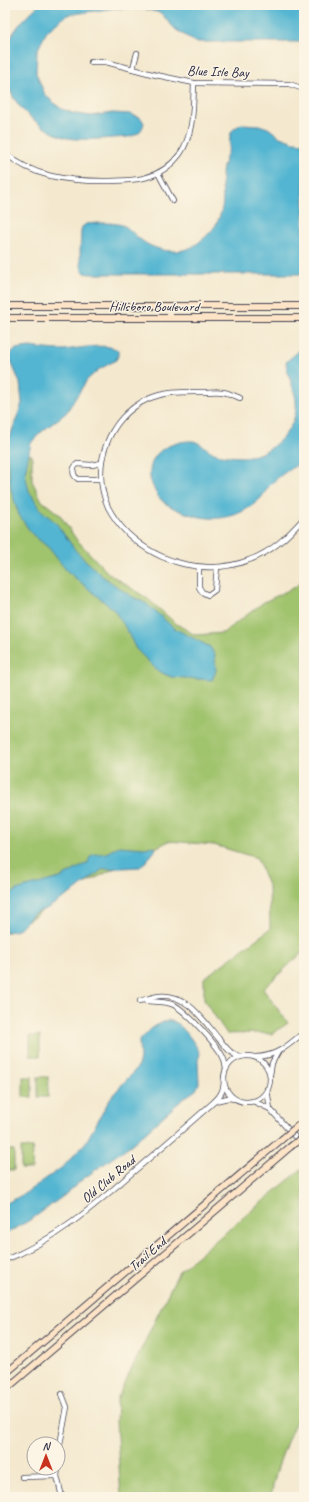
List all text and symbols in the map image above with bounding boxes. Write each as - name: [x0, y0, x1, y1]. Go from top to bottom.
- street label: Blue Isle Bay: [187, 62, 250, 81]
- street label: Hillsboro Boulevard: [109, 298, 202, 315]
- street label: Old Club Road: [78, 1150, 141, 1207]
- street label: Trail End: [125, 1232, 171, 1275]
- north arrow: [26, 1436, 66, 1476]
- text: N: [43, 1439, 52, 1453]

